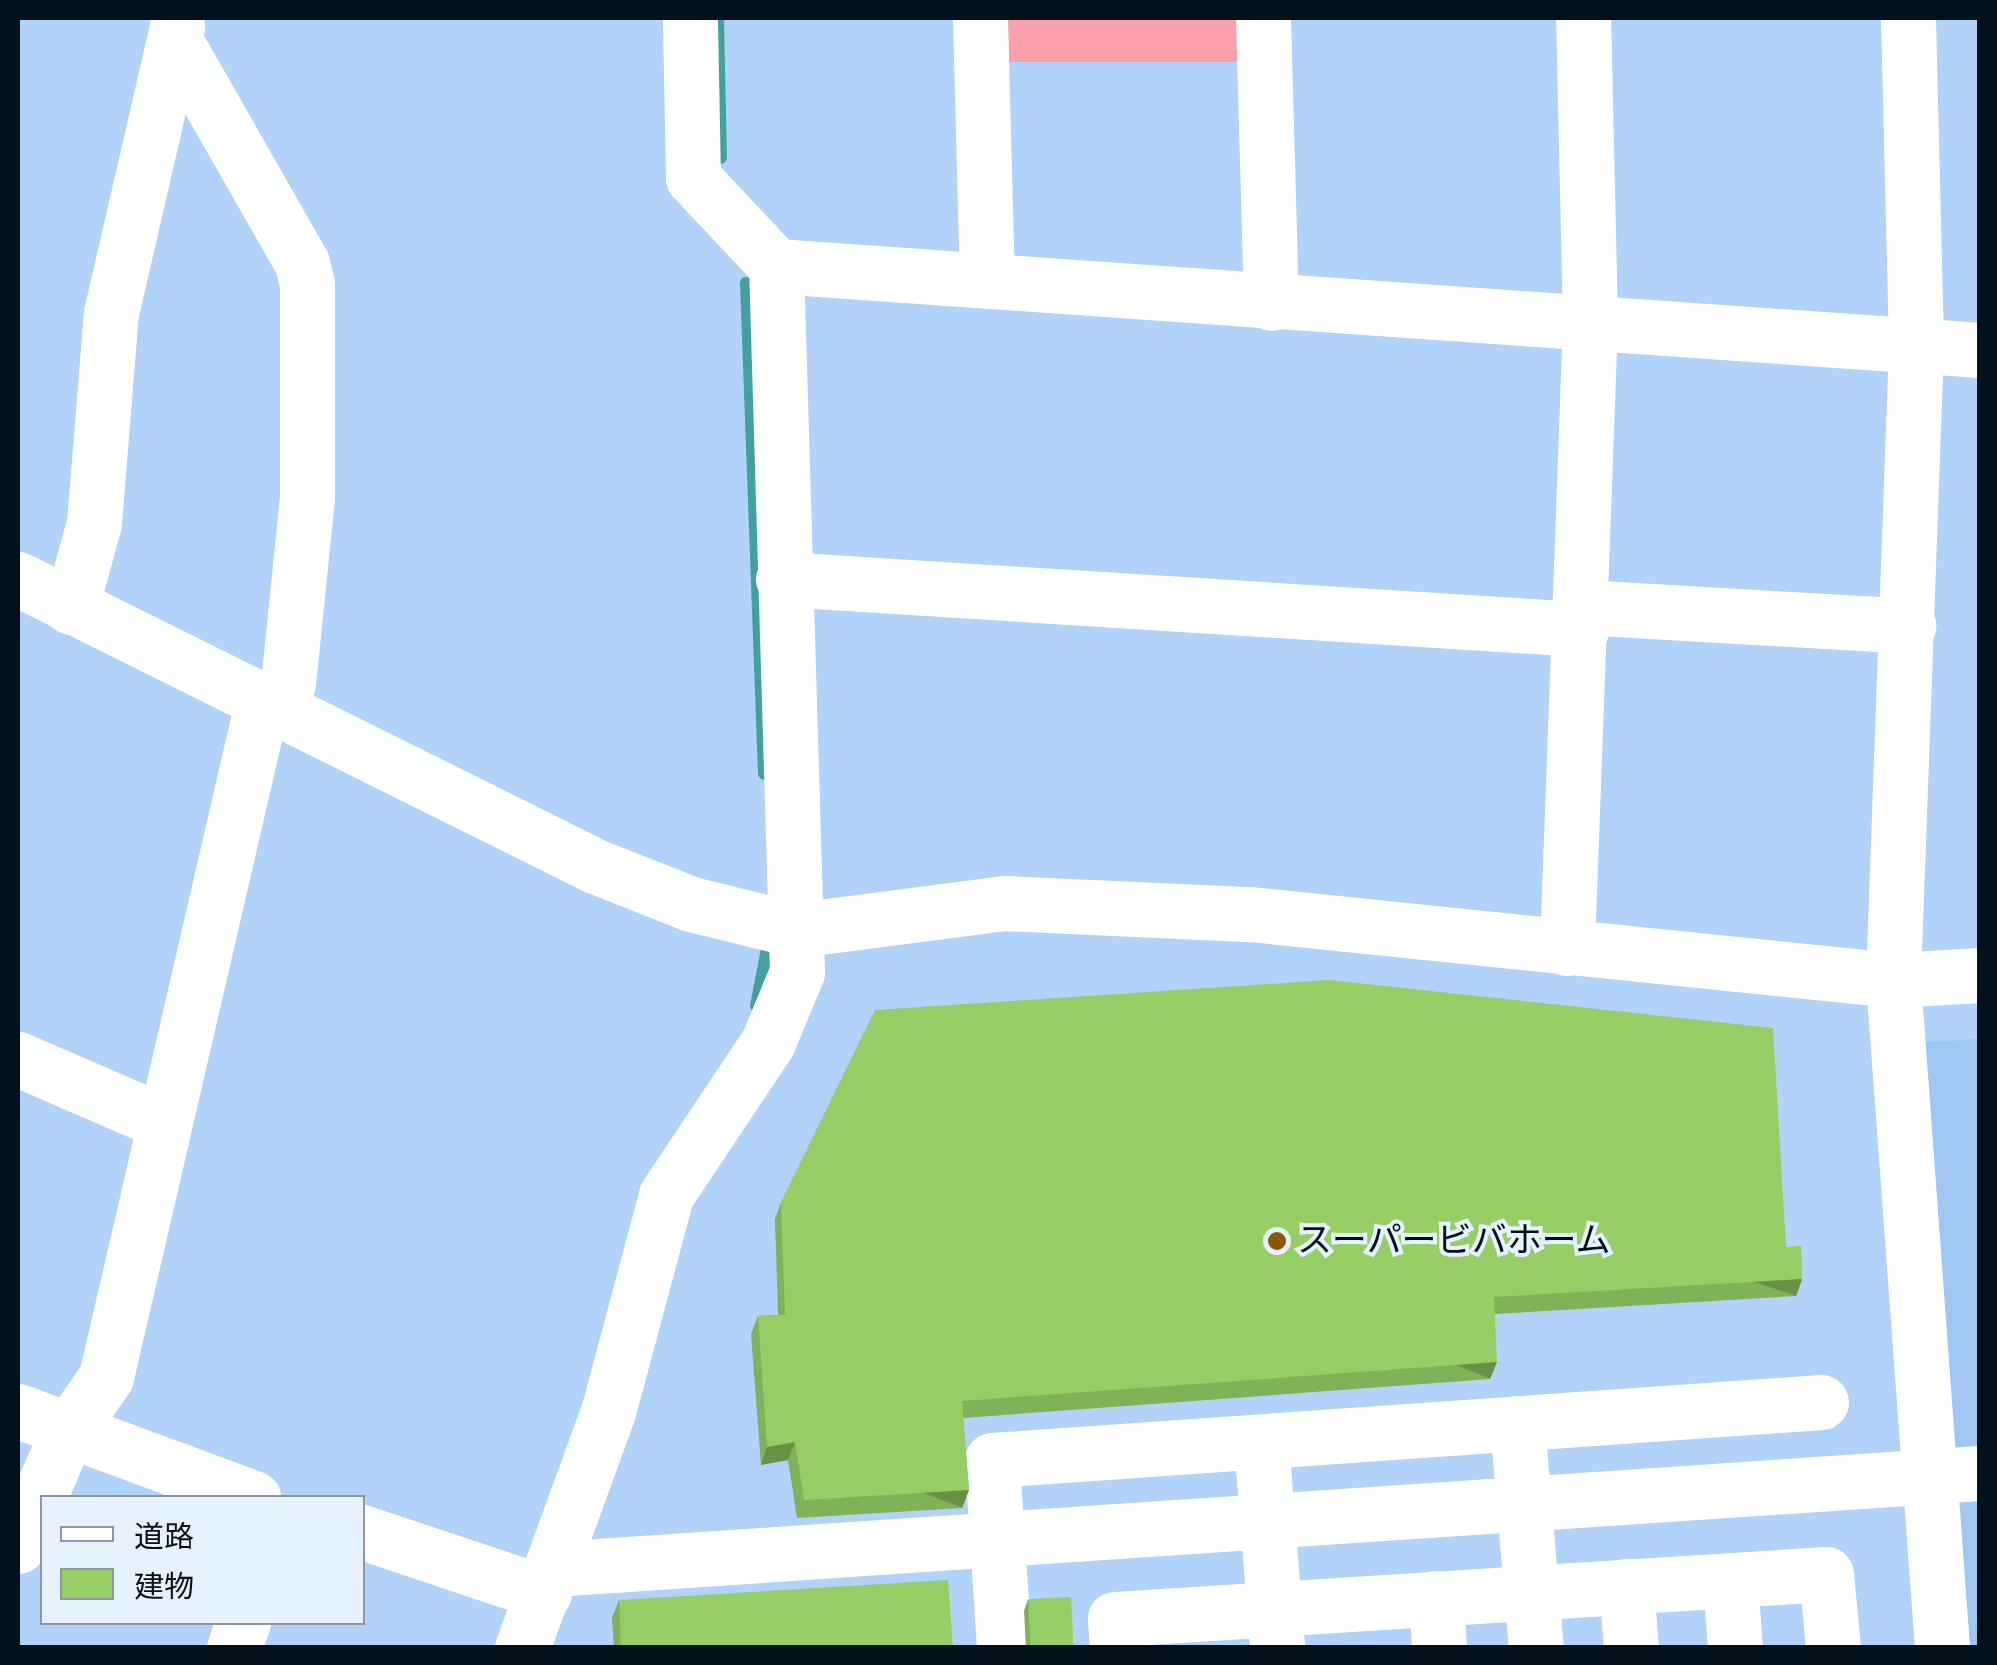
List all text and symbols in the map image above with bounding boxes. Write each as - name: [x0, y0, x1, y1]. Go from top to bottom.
- place label: スーパービバホーム: [1297, 1220, 1612, 1262]
- marker: スーパービバホーム: [1266, 1230, 1288, 1252]
- legend: [40, 1495, 365, 1625]
- text: 道路: [134, 1519, 194, 1555]
- text: 建物: [134, 1569, 194, 1605]

